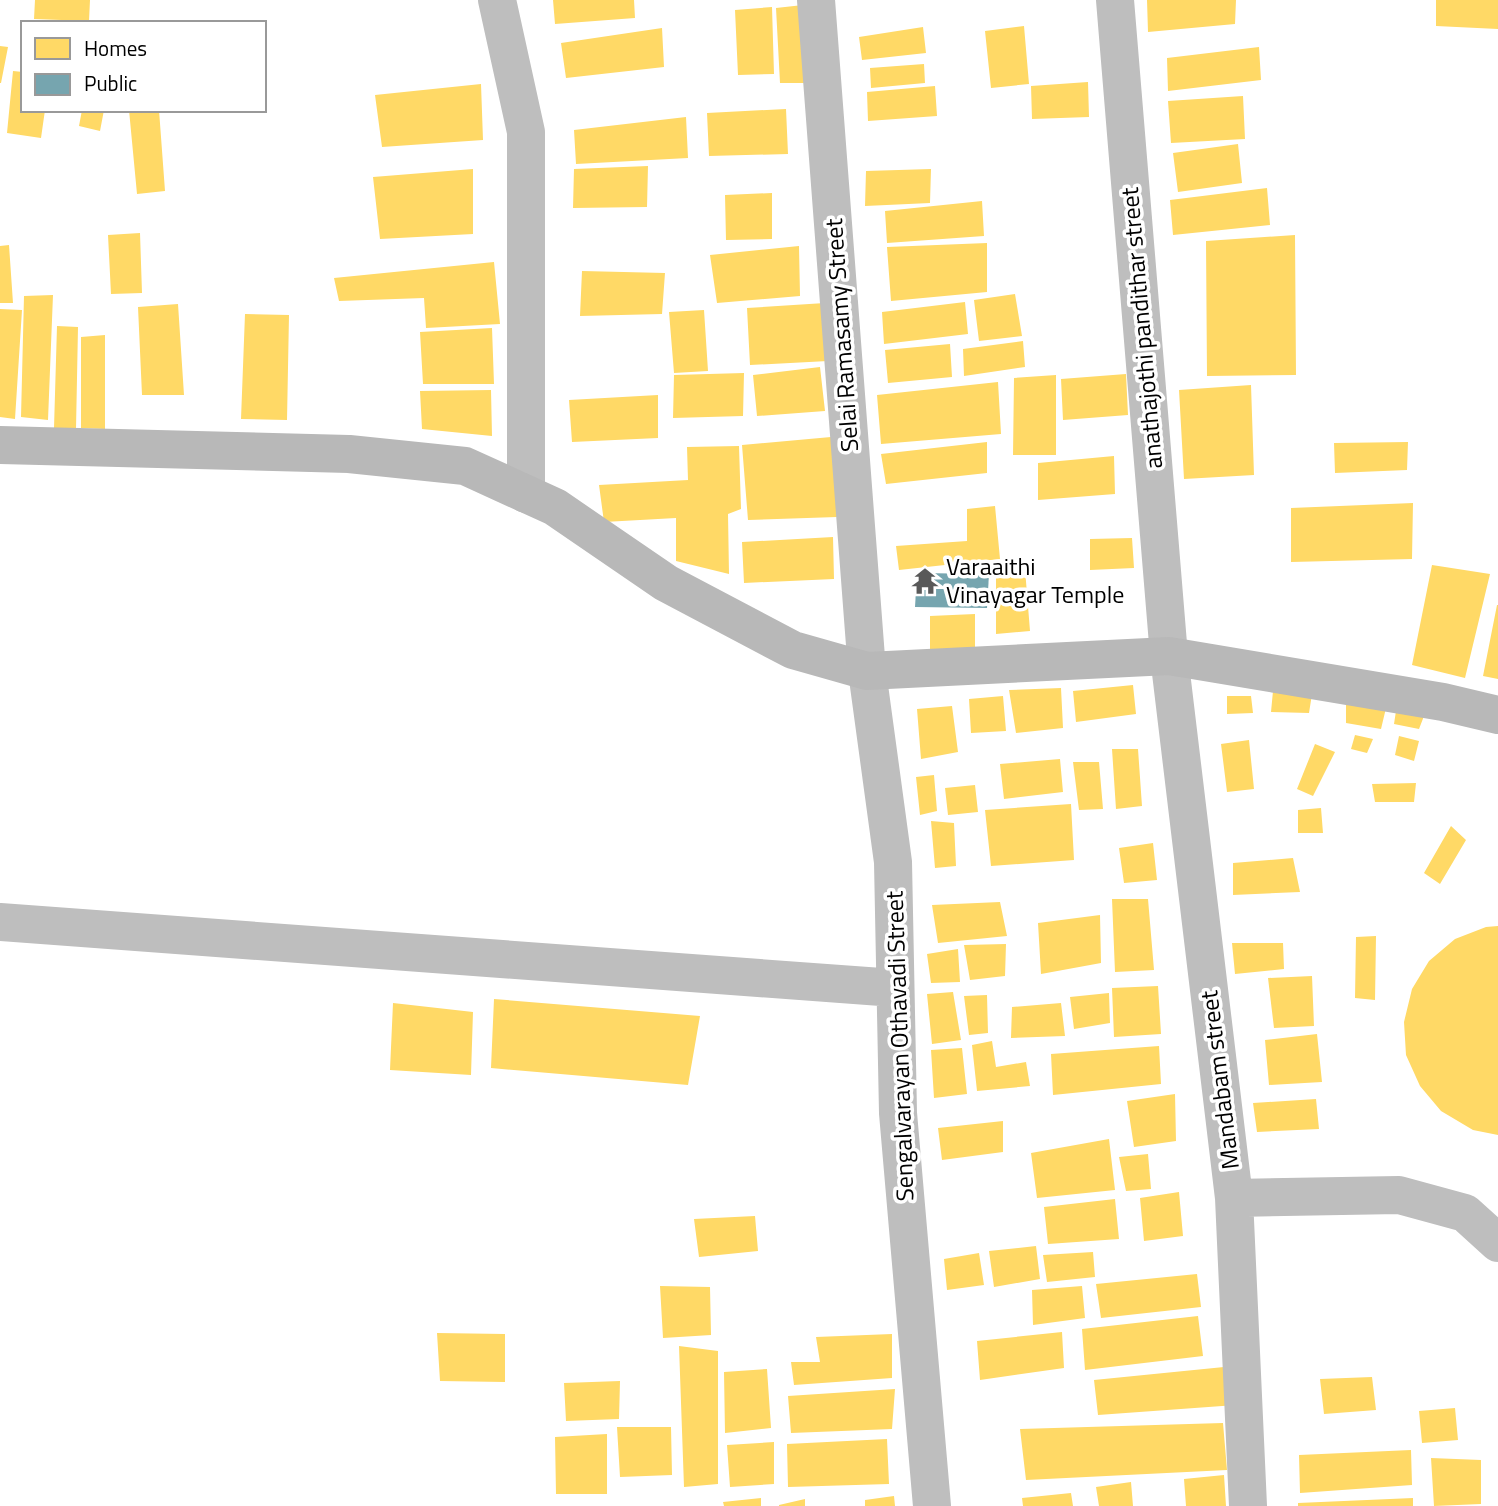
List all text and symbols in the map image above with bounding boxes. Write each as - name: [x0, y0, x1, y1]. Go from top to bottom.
- legend: [21, 21, 266, 112]
- text: Homes: [84, 32, 147, 64]
- text: Public: [84, 67, 137, 99]
- street label: anathajothi pandithar street: [1111, 185, 1171, 470]
- street label: Selai Ramasamy Street: [815, 217, 867, 453]
- place label: Varaaithi Vinayagar Temple: [946, 548, 1124, 612]
- temple icon: Varaaithi Vinayagar Temple: [910, 566, 940, 596]
- street label: Sengalvarayan Othavadi Street: [876, 890, 922, 1202]
- street label: Mandabam street: [1190, 988, 1248, 1172]

